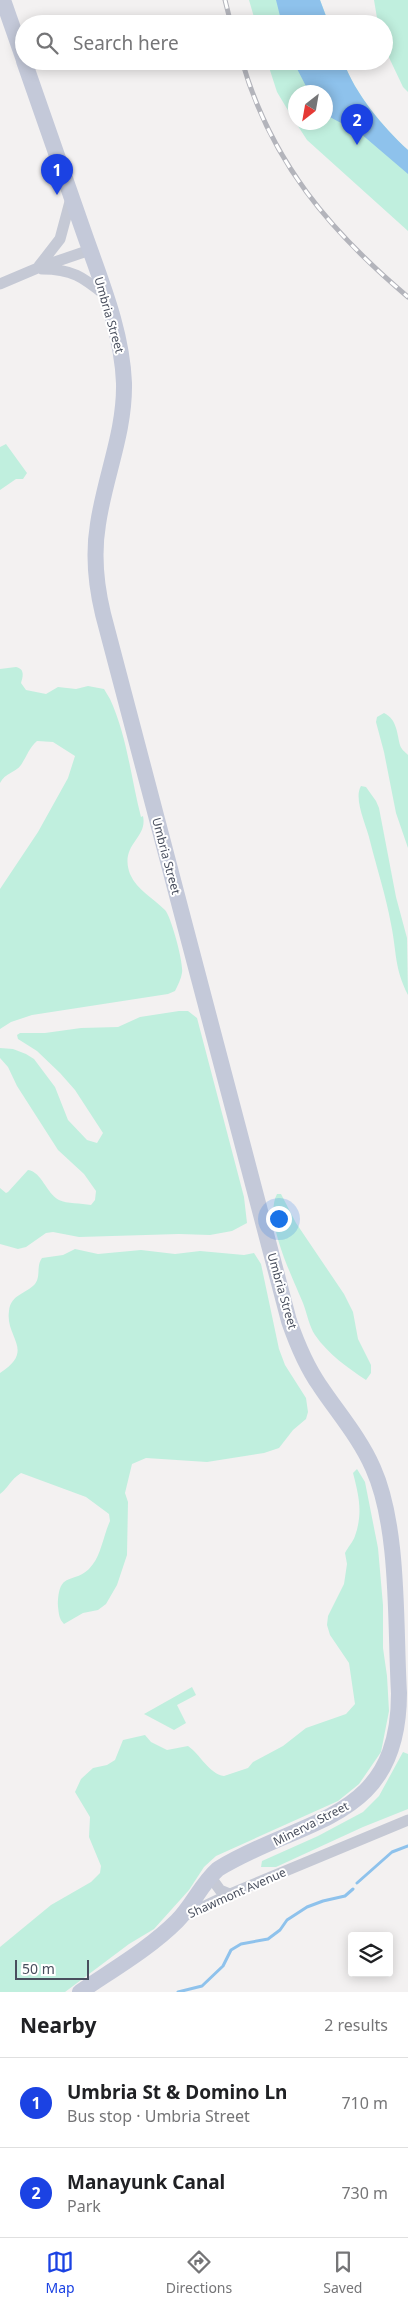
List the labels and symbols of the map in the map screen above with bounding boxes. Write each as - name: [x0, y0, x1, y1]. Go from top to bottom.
- north arrow: [288, 85, 333, 130]
- pin: 2: [341, 104, 373, 145]
- pin: 1: [41, 154, 73, 195]
- street label: Umbria Street: [90, 275, 129, 356]
- street label: Umbria Street: [148, 816, 185, 897]
- your location: [266, 1206, 292, 1232]
- street label: Umbria Street: [263, 1251, 302, 1332]
- street label: Minerva Street: [270, 1797, 352, 1850]
- street label: Shawmont Avenue: [185, 1863, 289, 1922]
- scale bar: [15, 1957, 89, 1980]

